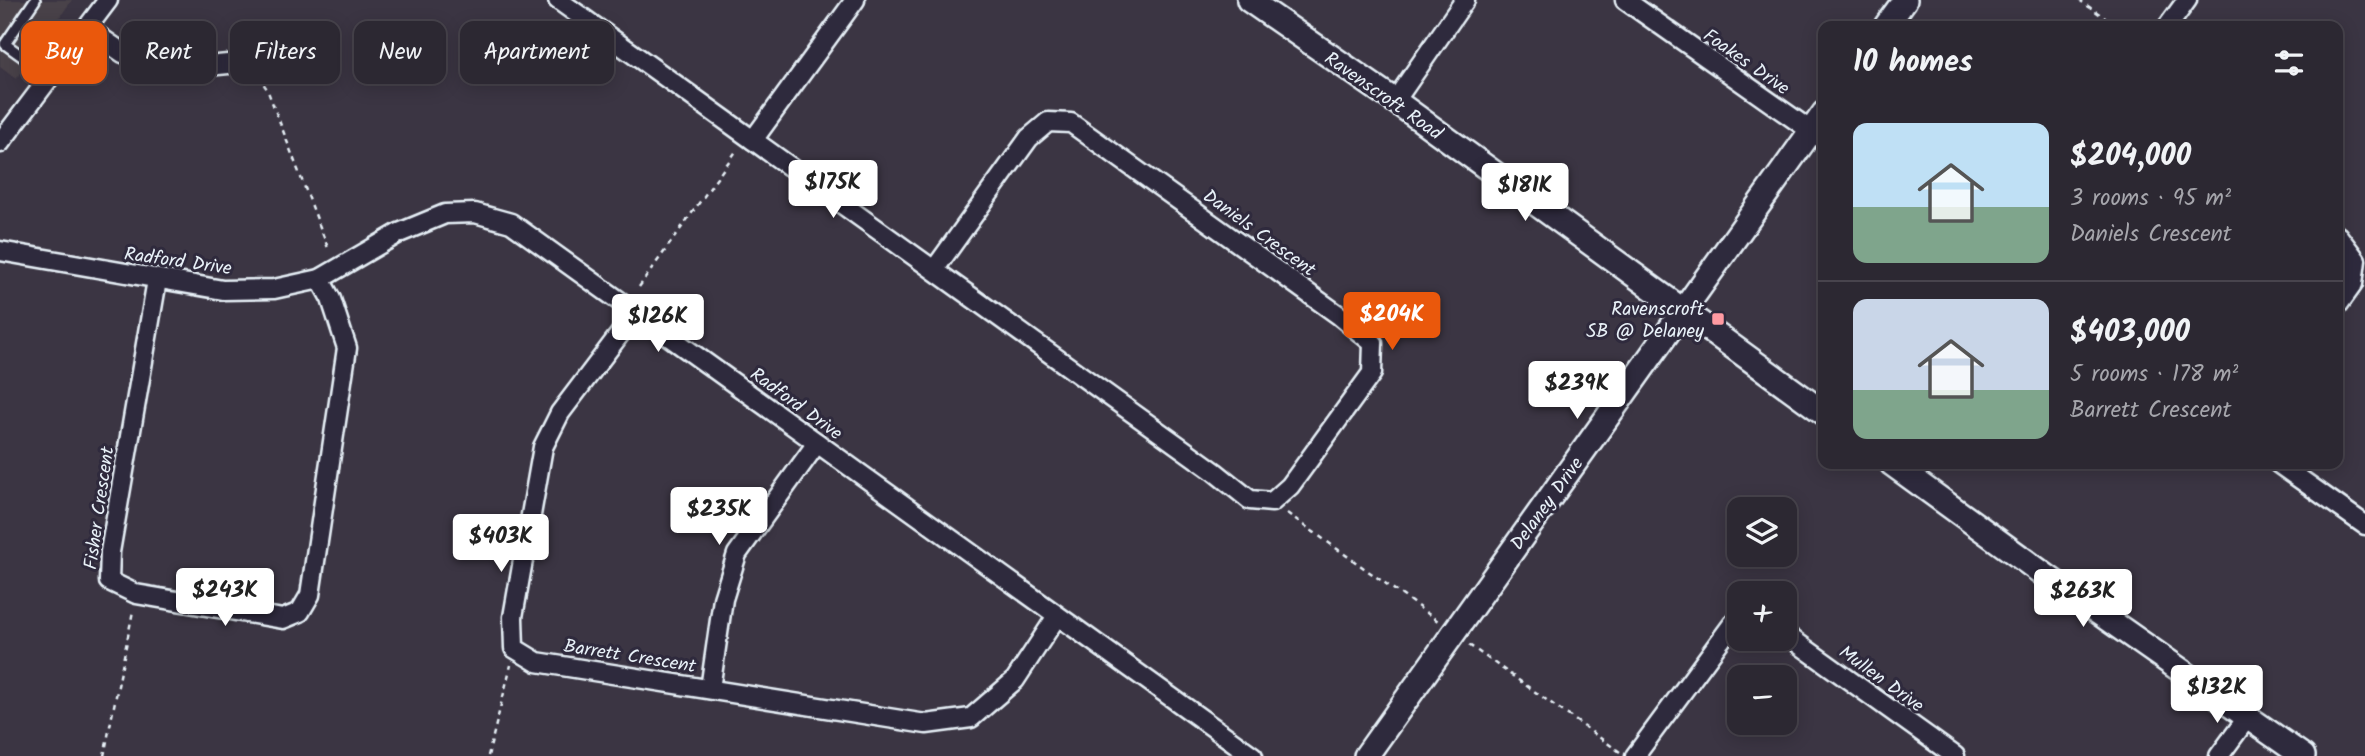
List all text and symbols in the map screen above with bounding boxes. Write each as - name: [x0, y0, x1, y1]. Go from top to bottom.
- chip: Buy: [21, 21, 107, 84]
- chip: Rent: [121, 21, 216, 84]
- chip: Filters: [230, 21, 340, 84]
- chip: New: [354, 21, 446, 84]
- chip: Apartment: [460, 21, 614, 84]
- street label: Foakes Drive: [1696, 22, 1796, 104]
- text: 10 homes: [1853, 39, 1973, 87]
- icon: filters: [2270, 44, 2308, 82]
- street label: Ravenscroft Road: [1318, 45, 1449, 149]
- text: $204,000: [2070, 133, 2191, 181]
- icon: home: [1909, 151, 1993, 235]
- pin: $175K: [784, 160, 882, 220]
- pin: $181K: [1476, 164, 1574, 223]
- text: $175K: [805, 165, 861, 201]
- text: $181K: [1498, 168, 1552, 204]
- text: 3 rooms · 95 m²: [2070, 181, 2231, 217]
- street label: Daniels Crescent: [1196, 182, 1322, 285]
- text: Daniels Crescent: [2070, 217, 2232, 253]
- street label: Radford Drive: [122, 240, 234, 284]
- pin: $204K: [1343, 292, 1441, 352]
- pin: $126K: [609, 294, 707, 354]
- place label: Ravenscroft SB @ Delaney: [1586, 295, 1705, 347]
- text: $204K: [1359, 297, 1425, 333]
- text: $126K: [628, 299, 688, 335]
- text: $403,000: [2070, 309, 2190, 357]
- marker: Ravenscroft SB @ Delaney: [1710, 311, 1726, 327]
- icon: home: [1909, 327, 1993, 411]
- text: 5 rooms · 178 m²: [2070, 357, 2238, 393]
- street label: Radford Drive: [743, 361, 849, 449]
- pin: $239K: [1528, 362, 1626, 421]
- text: $239K: [1544, 366, 1610, 402]
- text: Barrett Crescent: [2070, 393, 2231, 429]
- street label: Fisher Crescent: [76, 444, 124, 572]
- street label: Delaney Drive: [1503, 451, 1592, 557]
- pin: $235K: [670, 488, 768, 547]
- text: $235K: [686, 492, 752, 528]
- map controls: [1727, 497, 1797, 735]
- button: layers: [1727, 497, 1797, 567]
- pin: $403K: [452, 514, 550, 574]
- text: $403K: [469, 519, 533, 555]
- pin: $243K: [176, 568, 274, 628]
- pin: $263K: [2034, 570, 2132, 629]
- text: $243K: [192, 573, 258, 609]
- text: $263K: [2050, 574, 2116, 610]
- button: +: [1727, 581, 1797, 651]
- street label: Barrett Crescent: [562, 632, 698, 682]
- street label: Mullen Drive: [1832, 638, 1930, 721]
- button: −: [1727, 665, 1797, 735]
- pin: $132K: [2168, 666, 2266, 725]
- text: $132K: [2187, 670, 2247, 706]

